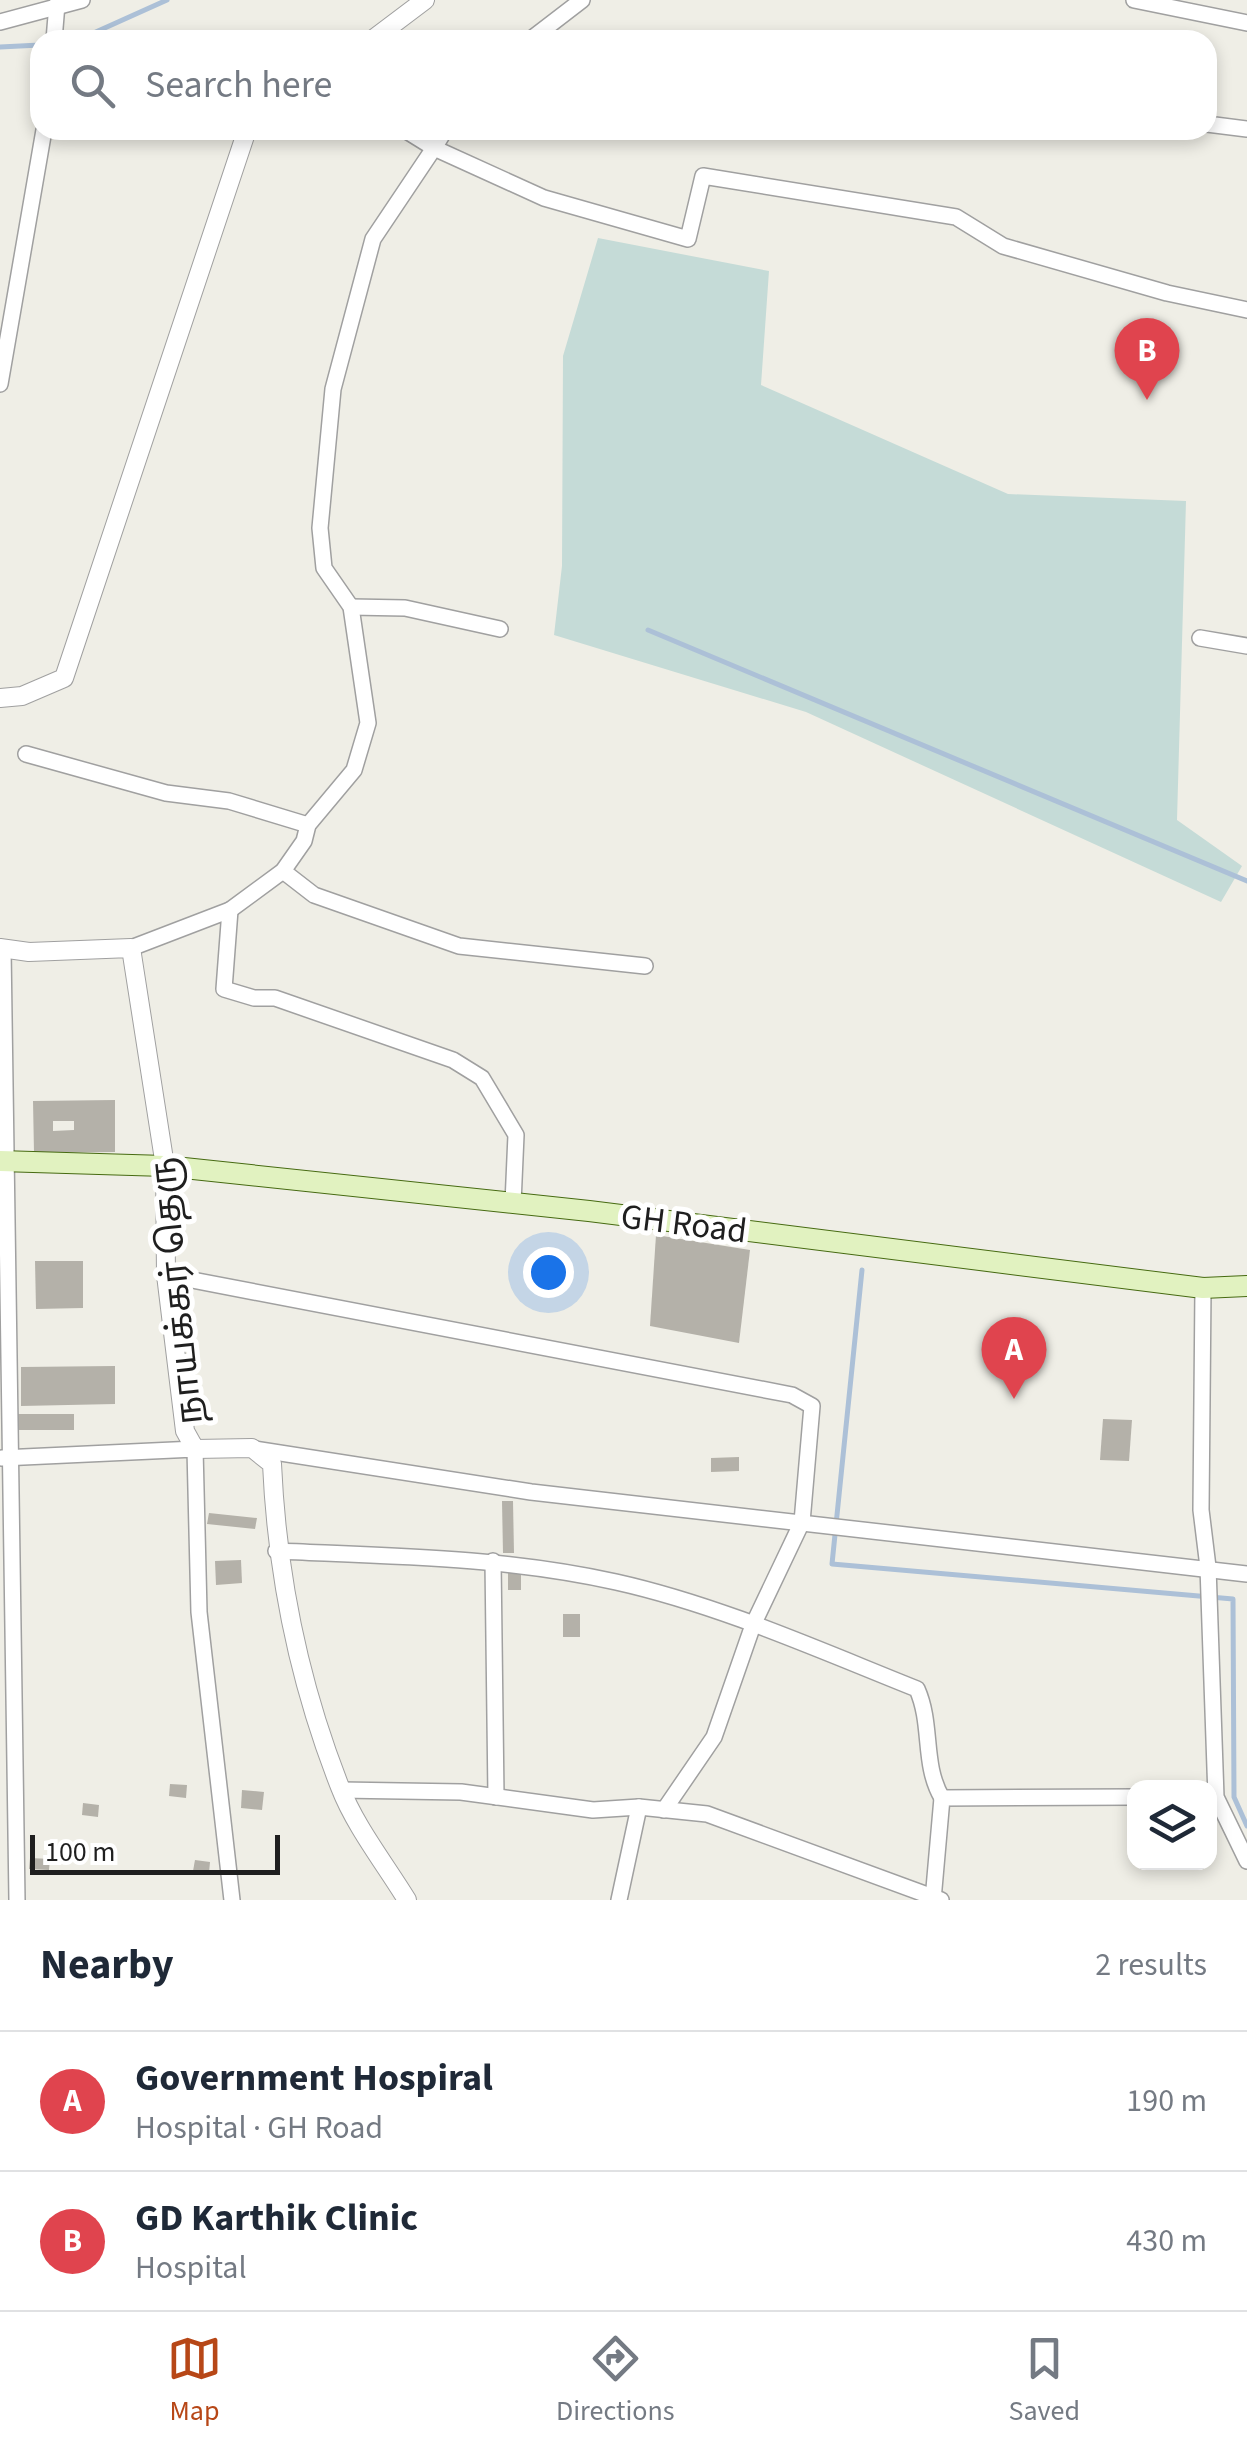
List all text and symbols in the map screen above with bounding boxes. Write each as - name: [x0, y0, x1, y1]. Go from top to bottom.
- search box: [30, 30, 1217, 140]
- icon: search: [65, 58, 120, 113]
- text: Search here: [145, 58, 332, 112]
- pin: B: [1114, 318, 1180, 400]
- street label: நாயக்கர் தெரு: [138, 1155, 216, 1427]
- street label: GH Road: [618, 1191, 750, 1257]
- your location: [523, 1247, 574, 1298]
- pin: A: [982, 1316, 1046, 1399]
- map controls: [1127, 1780, 1217, 1870]
- button: layers: [1127, 1780, 1217, 1870]
- scale bar: [30, 1830, 280, 1874]
- text: 100 m: [45, 1832, 116, 1872]
- text: Nearby: [40, 1935, 174, 1995]
- text: 2 results: [1095, 1942, 1207, 1988]
- text: Government Hospiral: [135, 2051, 493, 2105]
- text: A: [63, 2078, 82, 2124]
- text: 190 m: [1126, 2078, 1207, 2124]
- text: Hospital · GH Road: [135, 2105, 383, 2151]
- text: GD Karthik Clinic: [135, 2191, 418, 2245]
- text: B: [63, 2218, 82, 2264]
- text: 430 m: [1126, 2218, 1207, 2264]
- text: Hospital: [135, 2245, 247, 2291]
- tab: Map: [167, 2331, 222, 2431]
- tab: Directions: [556, 2331, 675, 2431]
- tab: Saved: [1009, 2331, 1080, 2431]

